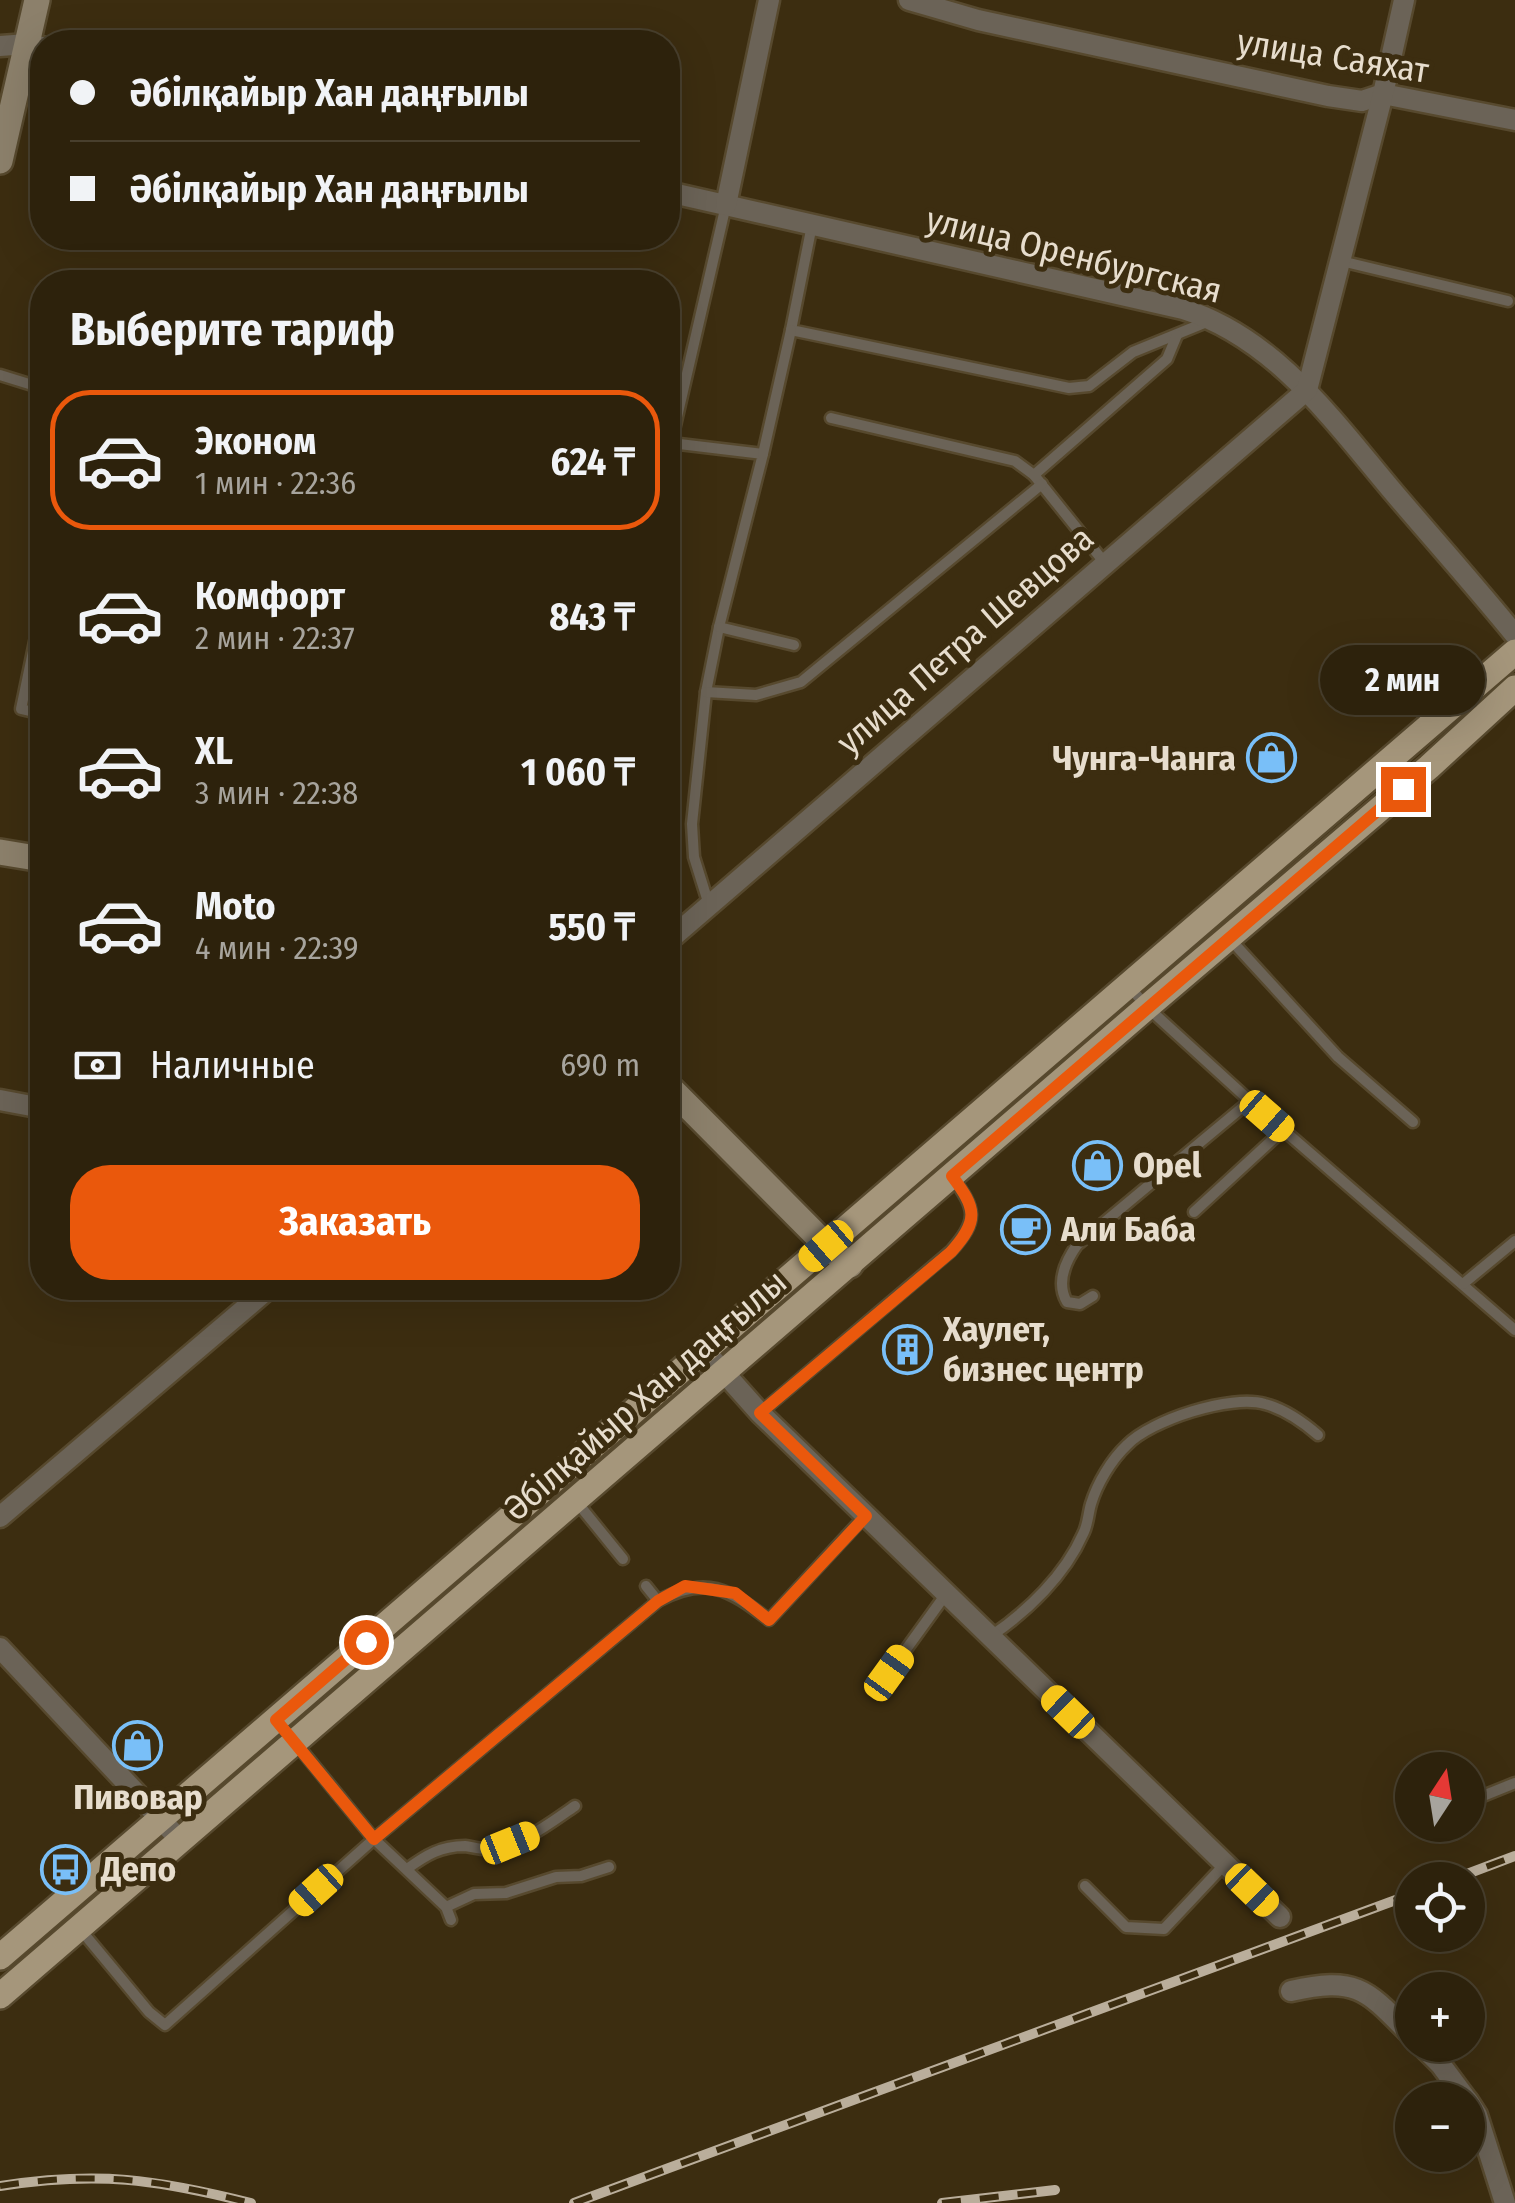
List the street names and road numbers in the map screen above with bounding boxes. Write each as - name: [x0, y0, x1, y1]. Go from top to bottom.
- street label: улица Саяхат: [1234, 20, 1433, 92]
- street label: улица Оренбургская: [922, 198, 1226, 312]
- street label: улица Петра Шевцова: [828, 517, 1102, 763]
- street label: Әбілқайыр Хан даңғылы: [495, 1261, 795, 1529]

